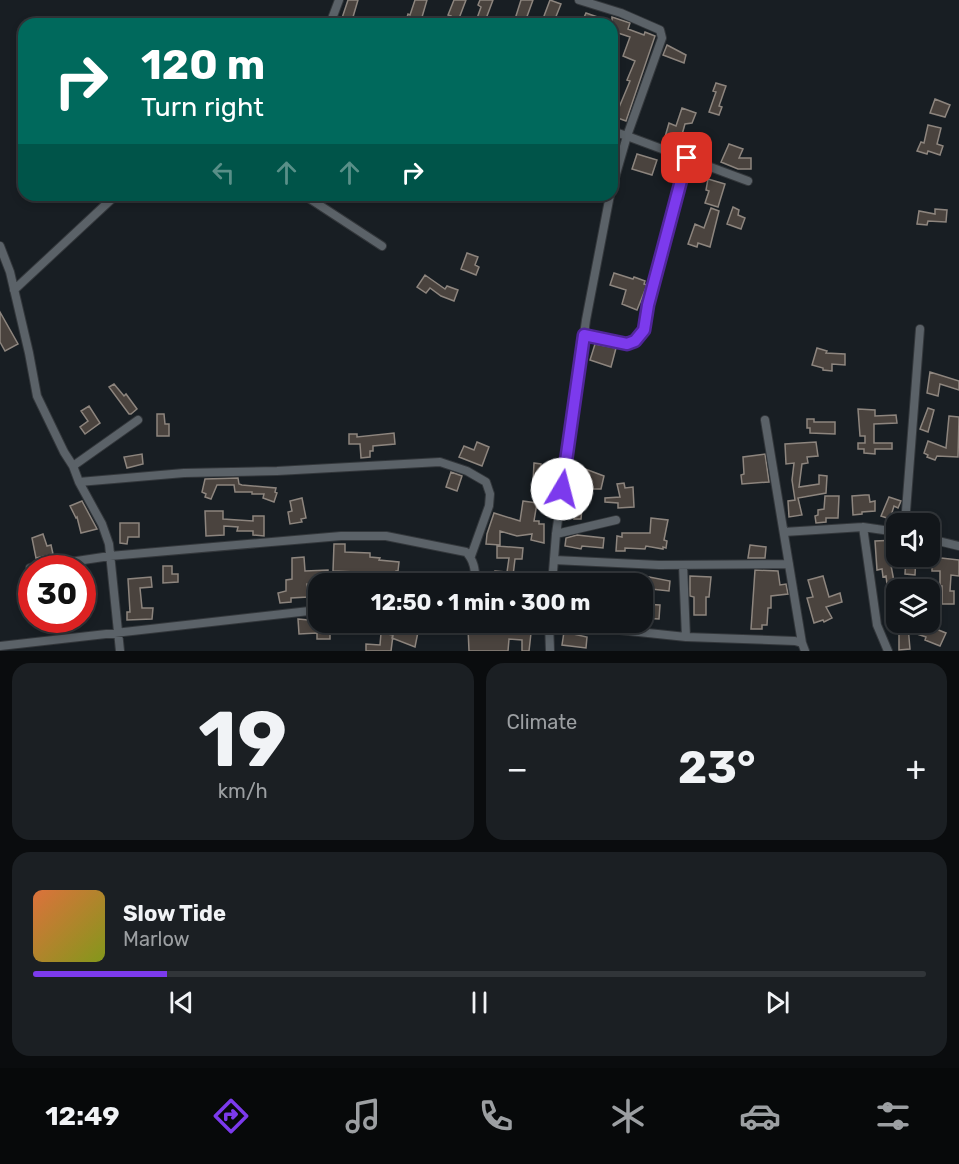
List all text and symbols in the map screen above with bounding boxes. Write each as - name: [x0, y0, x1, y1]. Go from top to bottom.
- text: 120 m: [141, 40, 265, 90]
- icon: right: [42, 42, 120, 120]
- text: Turn right: [141, 91, 264, 123]
- pin: [661, 132, 712, 183]
- icon: arrive: [670, 141, 703, 174]
- icon: left: [207, 156, 240, 189]
- icon: ahead: [270, 156, 303, 189]
- icon: ahead: [333, 156, 366, 189]
- icon: right: [396, 156, 429, 189]
- position arrow: [530, 457, 594, 521]
- map controls: [886, 513, 940, 633]
- button: sound: [886, 513, 940, 567]
- speed limit sign: 30: [18, 555, 96, 633]
- button: layers: [886, 579, 940, 633]
- text: 12:50 · 1 min · 300 m: [371, 589, 590, 616]
- text: 19: [198, 693, 287, 786]
- text: Climate: [507, 710, 577, 734]
- text: 23°: [678, 741, 755, 794]
- text: −: [507, 749, 528, 788]
- text: +: [905, 749, 926, 788]
- text: km/h: [218, 779, 268, 803]
- text: Slow Tide: [123, 900, 226, 927]
- text: Marlow: [123, 927, 190, 951]
- icon: previous: [165, 986, 198, 1019]
- icon: pause: [463, 986, 496, 1019]
- icon: next: [761, 986, 794, 1019]
- icon: directions: [210, 1095, 252, 1137]
- icon: music: [342, 1095, 384, 1137]
- icon: phone: [475, 1095, 517, 1137]
- icon: climate: [607, 1095, 649, 1137]
- icon: car: [739, 1095, 781, 1137]
- icon: filters: [872, 1095, 914, 1137]
- text: 12:49: [45, 1100, 120, 1132]

